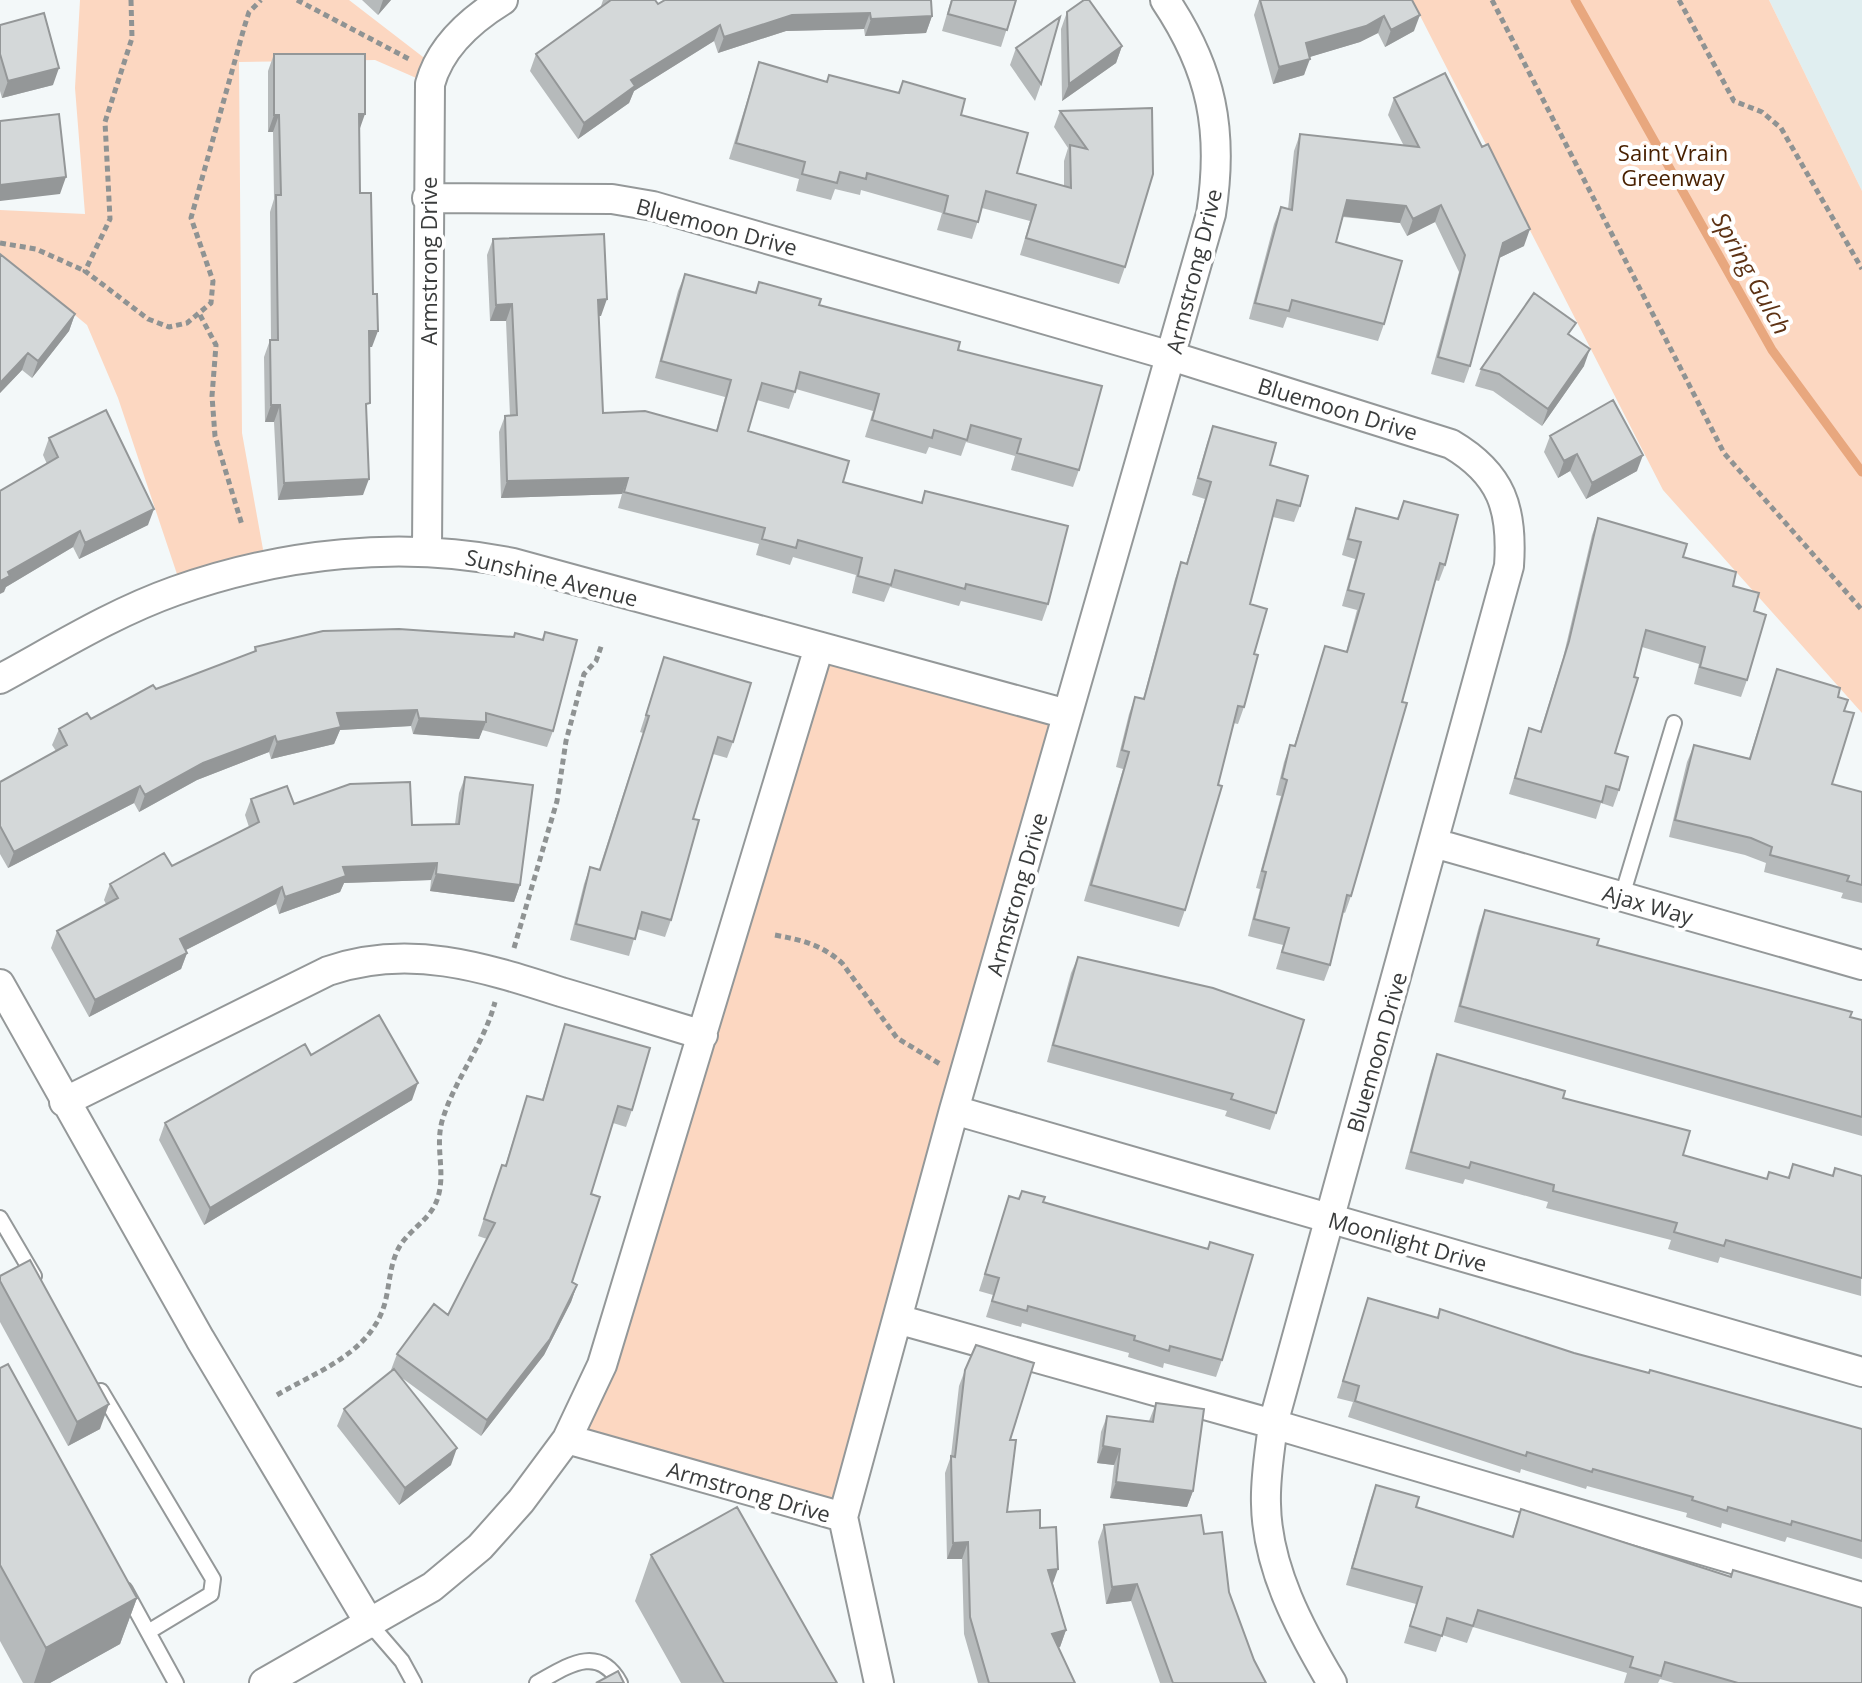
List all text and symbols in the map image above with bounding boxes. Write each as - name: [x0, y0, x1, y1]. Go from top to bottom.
- park label: Saint Vrain Greenway: [1618, 137, 1728, 192]
- street label: Armstrong Drive: [413, 177, 443, 345]
- street label: Armstrong Drive: [1158, 185, 1228, 357]
- street label: Bluemoon Drive: [633, 190, 801, 262]
- water label: Spring Gulch: [1705, 206, 1799, 340]
- street label: Bluemoon Drive: [1254, 369, 1422, 447]
- street label: Sunshine Avenue: [463, 541, 641, 613]
- street label: Armstrong Drive: [978, 809, 1054, 979]
- street label: Ajax Way: [1599, 877, 1698, 931]
- street label: Bluemoon Drive: [1339, 968, 1413, 1136]
- street label: Moonlight Drive: [1325, 1204, 1491, 1278]
- street label: Armstrong Drive: [664, 1453, 834, 1529]

